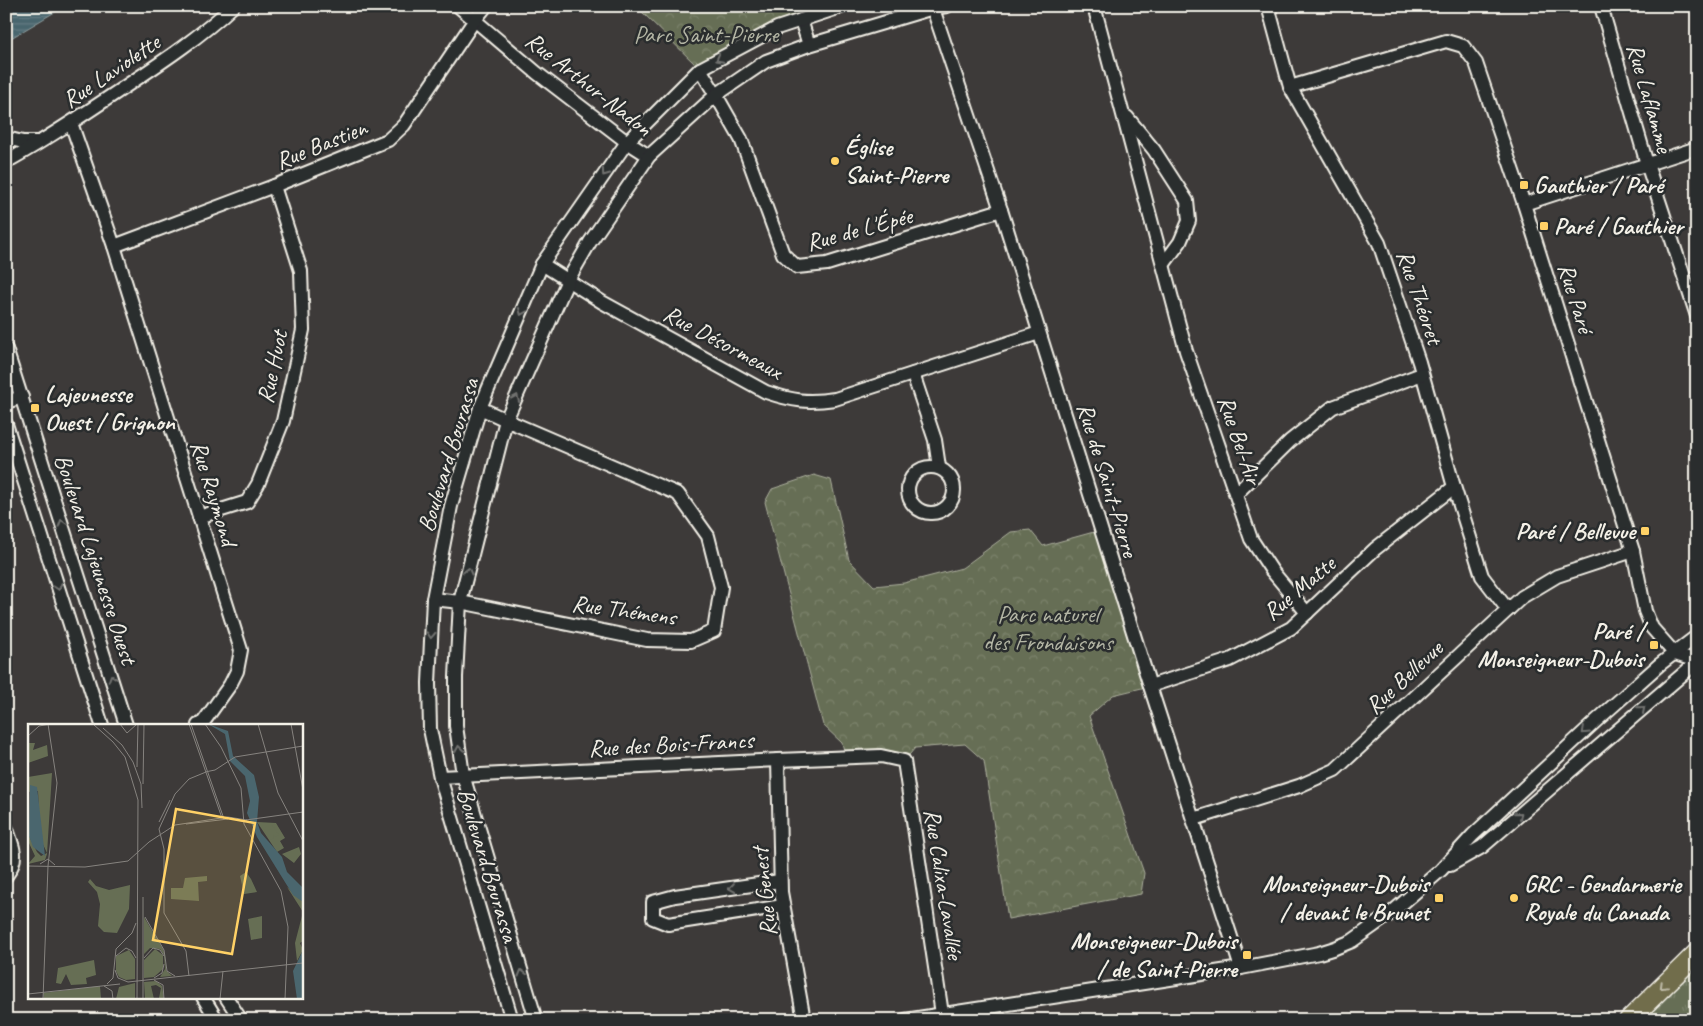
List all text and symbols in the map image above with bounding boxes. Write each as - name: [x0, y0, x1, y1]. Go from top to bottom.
- park label: Parc Saint-Pierre: [634, 19, 781, 49]
- street label: Rue Arthur-Nadon: [520, 25, 659, 143]
- street label: Rue Laviolette: [56, 26, 167, 115]
- street label: Rue Laflamme: [1620, 40, 1680, 158]
- one-way arrow: [715, 53, 724, 63]
- street label: Rue Bastien: [271, 112, 372, 176]
- place label: Église Saint-Pierre: [845, 132, 950, 190]
- marker: Église Saint-Pierre: [829, 155, 841, 167]
- one-way arrow: [602, 167, 611, 177]
- place label: Gauthier / Paré: [1534, 170, 1667, 200]
- marker: Gauthier / Paré: [1518, 179, 1530, 191]
- street label: Rue de L'Épée: [803, 200, 917, 258]
- place label: Paré / Gauthier: [1554, 211, 1685, 241]
- marker: Paré / Gauthier: [1538, 220, 1550, 232]
- street label: Rue Théoret: [1390, 246, 1451, 350]
- street label: Rue Paré: [1551, 260, 1602, 340]
- street label: Rue Désormeaux: [659, 298, 789, 387]
- one-way arrow: [517, 307, 528, 316]
- street label: Rue Huot: [250, 326, 295, 406]
- street label: Boulevard Bourassa: [410, 373, 486, 535]
- place label: Lajeunesse Ouest / Grignon: [45, 379, 176, 437]
- street label: Rue Bel-Air: [1211, 392, 1270, 491]
- one-way arrow: [510, 394, 521, 403]
- street label: Rue de Saint-Pierre: [1070, 399, 1146, 563]
- marker: Lajeunesse Ouest / Grignon: [29, 402, 41, 414]
- street label: Rue Raymond: [184, 437, 245, 552]
- street label: Boulevard Lajeunesse Ouest: [48, 450, 145, 670]
- place label: Paré / Bellevue: [1516, 516, 1637, 546]
- one-way arrow: [58, 520, 68, 528]
- marker: Paré / Bellevue: [1639, 525, 1651, 537]
- street label: Rue Matte: [1257, 548, 1343, 627]
- one-way arrow: [462, 567, 472, 575]
- one-way arrow: [53, 582, 63, 590]
- street label: Rue Thémens: [570, 588, 680, 632]
- park label: Parc naturel des Frondaisons: [983, 599, 1115, 657]
- place label: Paré / Monseigneur-Dubois: [1477, 616, 1649, 674]
- one-way arrow: [426, 631, 437, 639]
- street label: Rue Bellevue: [1359, 632, 1451, 720]
- marker: Paré / Monseigneur-Dubois: [1648, 639, 1660, 651]
- one-way arrow: [107, 675, 117, 683]
- one-way arrow: [1636, 706, 1645, 715]
- inset map: [28, 724, 302, 998]
- street label: Rue des Bois-Francs: [588, 725, 757, 763]
- one-way arrow: [1581, 725, 1590, 734]
- one-way arrow: [455, 745, 465, 754]
- street label: Boulevard Bourassa: [450, 785, 526, 947]
- street label: Rue Calixa-Lavallée: [917, 807, 971, 963]
- one-way arrow: [1513, 812, 1522, 821]
- street label: Rue Genest: [744, 843, 784, 938]
- place label: Monseigneur-Dubois / devant le Brunet: [1262, 869, 1432, 927]
- place label: GRC - Gendarmerie Royale du Canada: [1524, 869, 1683, 927]
- one-way arrow: [728, 882, 737, 892]
- marker: Monseigneur-Dubois / devant le Brunet: [1433, 892, 1445, 904]
- marker: GRC - Gendarmerie Royale du Canada: [1508, 892, 1520, 904]
- place label: Monseigneur-Dubois / de Saint-Pierre: [1070, 926, 1240, 984]
- marker: Monseigneur-Dubois / de Saint-Pierre: [1241, 949, 1253, 961]
- one-way arrow: [517, 969, 527, 978]
- one-way arrow: [1660, 980, 1669, 989]

